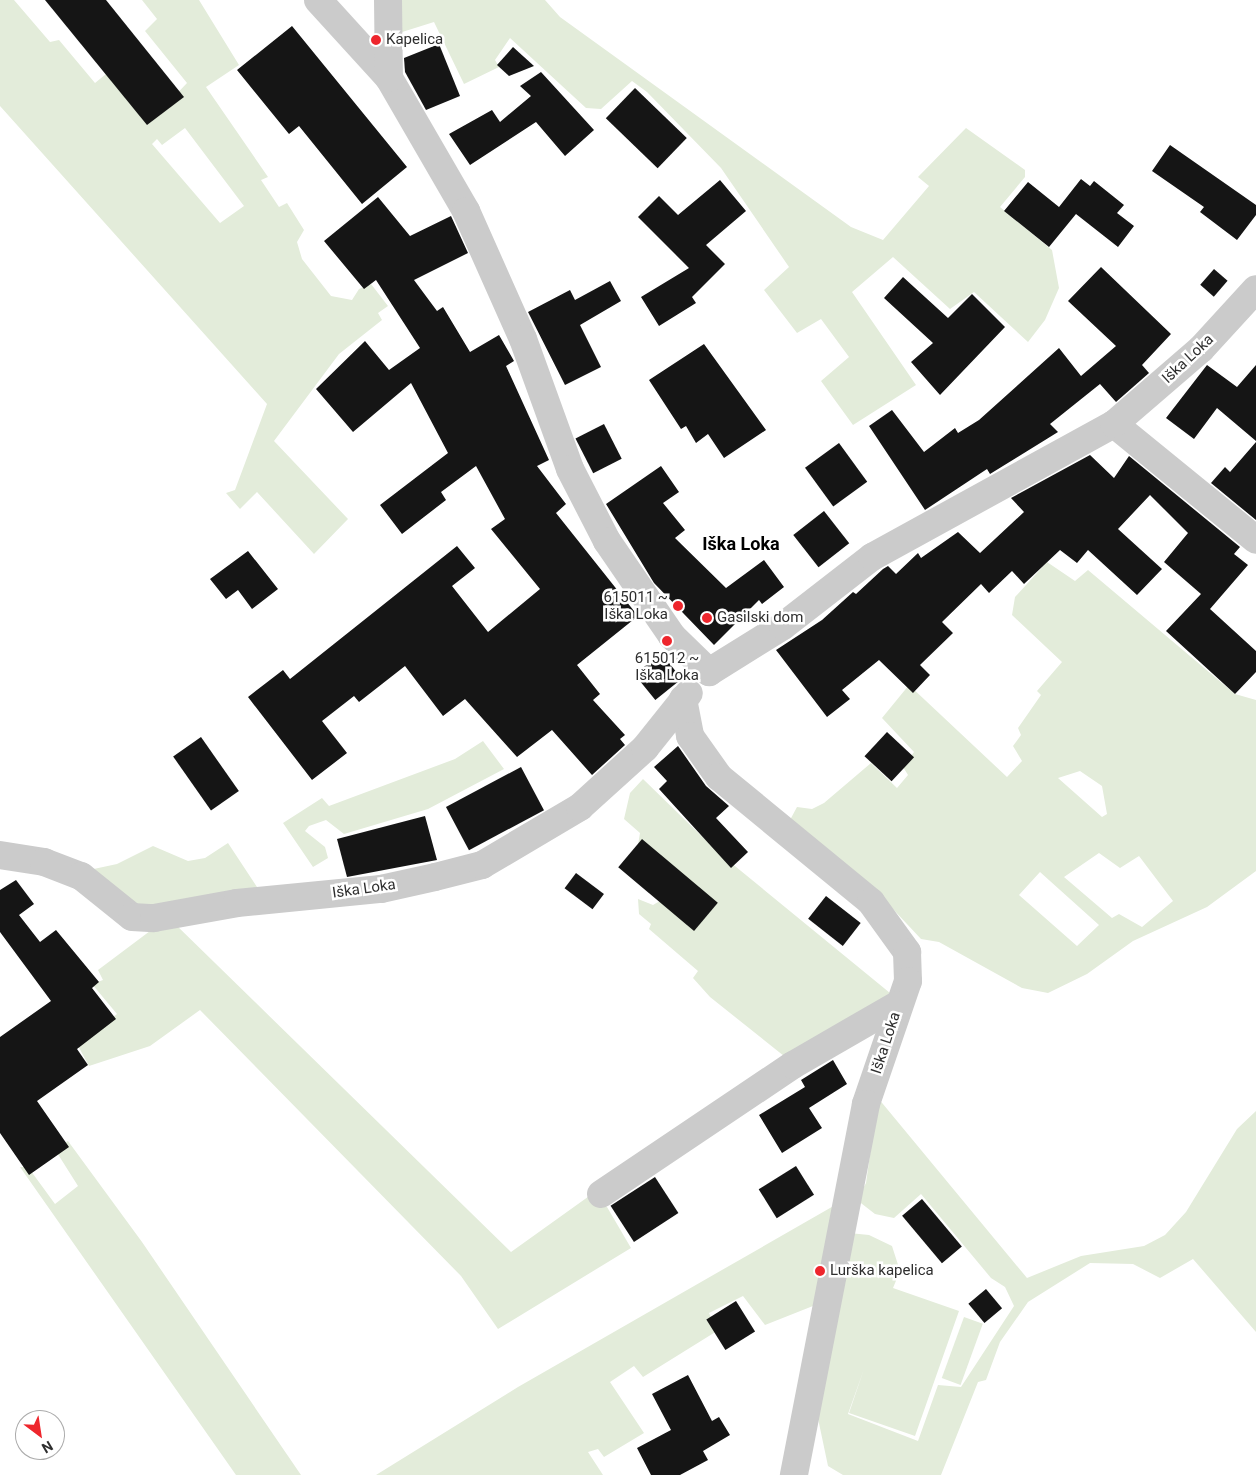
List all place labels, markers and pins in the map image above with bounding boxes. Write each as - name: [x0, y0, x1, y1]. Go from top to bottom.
- place label: Kapelica: [386, 31, 443, 49]
- marker: Kapelica: [370, 34, 382, 46]
- place label: 615011 ~ Iška Loka: [603, 588, 668, 623]
- marker: 615011 ~ Iška Loka: [672, 600, 684, 612]
- place label: Gasilski dom: [717, 609, 803, 627]
- marker: Gasilski dom: [701, 612, 713, 624]
- marker: 615012 ~ Iška Loka: [661, 635, 673, 647]
- place label: 615012 ~ Iška Loka: [635, 649, 699, 684]
- place label: Lurška kapelica: [830, 1262, 934, 1280]
- marker: Lurška kapelica: [814, 1265, 826, 1277]

